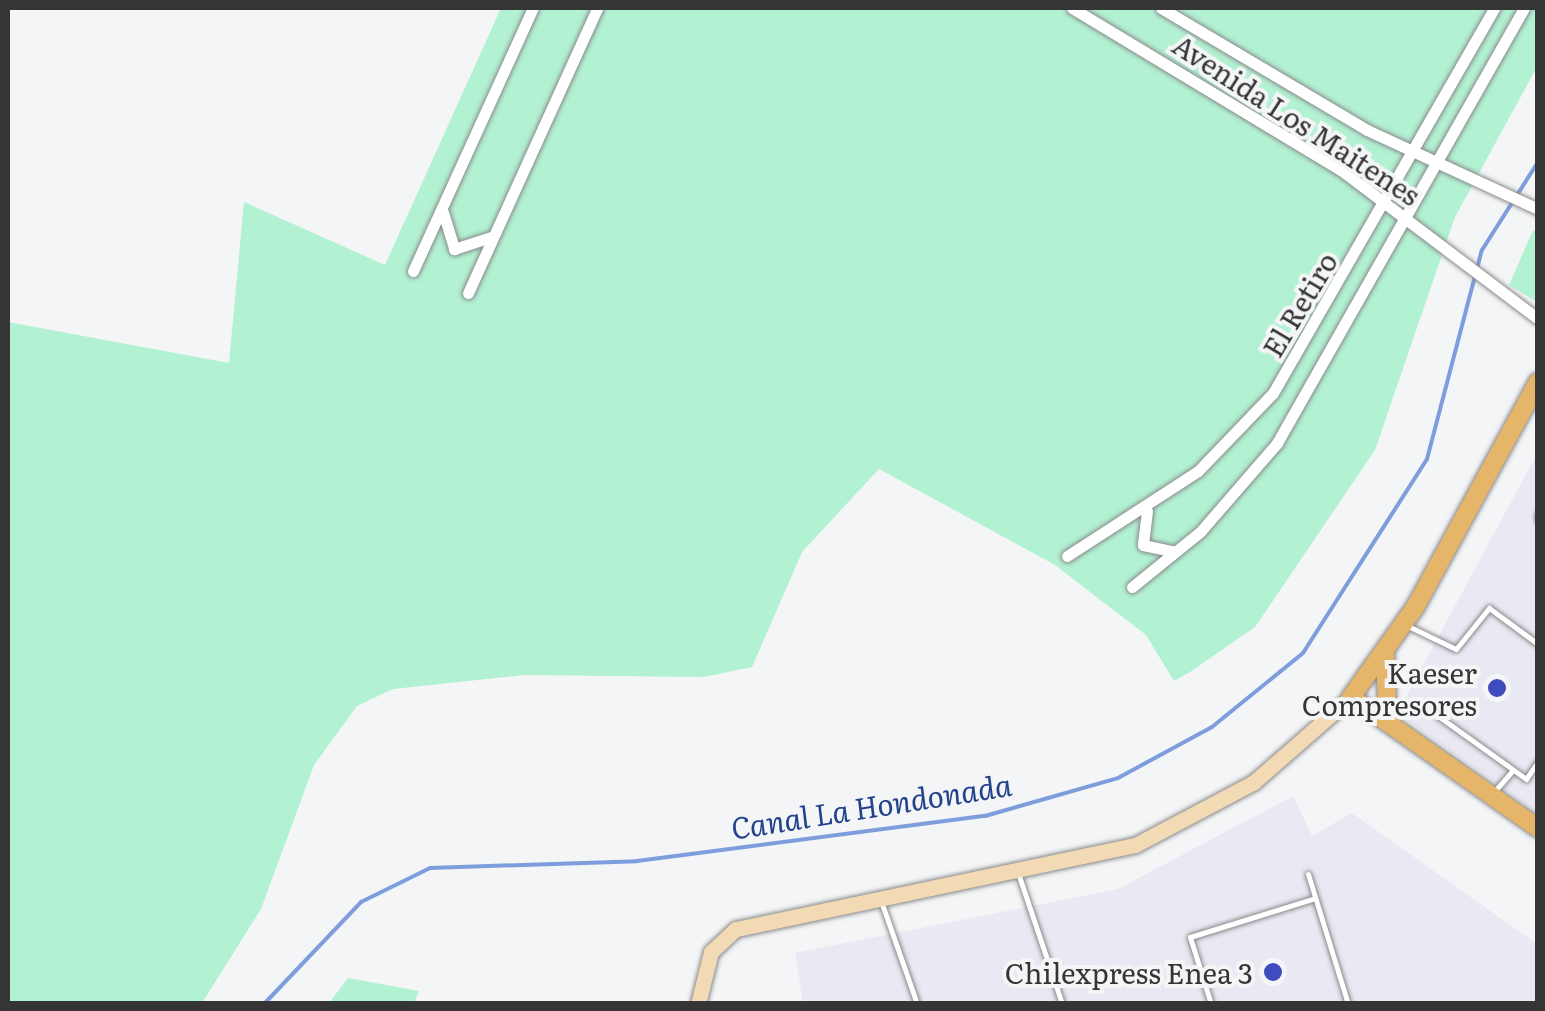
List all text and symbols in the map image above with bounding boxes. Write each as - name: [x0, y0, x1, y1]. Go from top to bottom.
- street label: Avenida Los Maitenes: [1167, 27, 1427, 211]
- street label: El Retiro: [1255, 246, 1343, 362]
- place label: Kaeser Compresores: [1302, 655, 1477, 721]
- marker: Kaeser Compresores: [1486, 677, 1508, 699]
- water label: Canal La Hondonada: [728, 765, 1014, 845]
- place label: Chilexpress Enea 3: [1005, 955, 1253, 989]
- marker: Chilexpress Enea 3: [1262, 961, 1284, 983]

